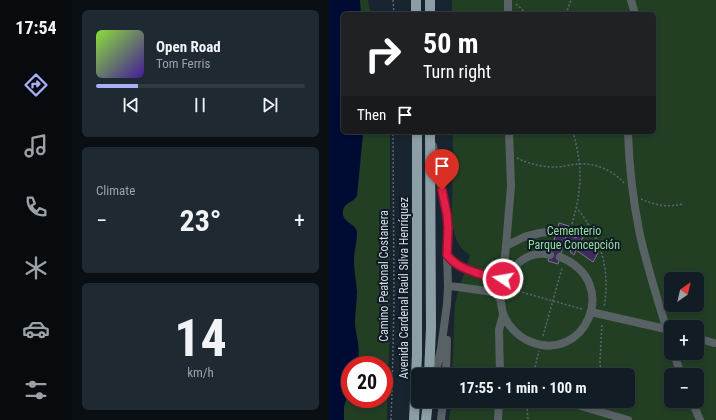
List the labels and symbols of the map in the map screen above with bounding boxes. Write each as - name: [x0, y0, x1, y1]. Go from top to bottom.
- pin: [425, 149, 459, 190]
- street label: Avenida Cardenal Raúl Silva Henríquez: [397, 197, 411, 379]
- street label: Camino Peatonal Costanera: [377, 210, 391, 342]
- park label: Cementerio Parque Concepción: [528, 224, 620, 252]
- position arrow: [482, 258, 524, 300]
- north arrow: [664, 272, 704, 312]
- speed limit sign: 20: [341, 356, 393, 408]

